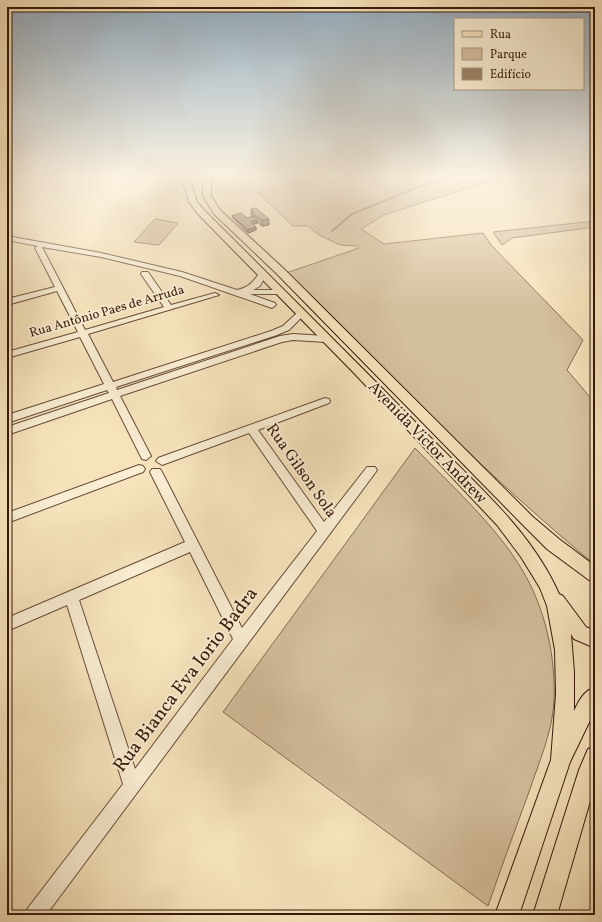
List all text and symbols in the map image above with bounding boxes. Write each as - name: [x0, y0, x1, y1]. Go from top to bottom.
- legend: [454, 18, 584, 90]
- text: Rua: [490, 27, 511, 43]
- text: Parque: [490, 47, 527, 63]
- text: Edifício: [490, 67, 531, 83]
- street label: Rua Antônio Paes de Arruda: [27, 281, 187, 343]
- street label: Avenida Victor Andrew: [363, 377, 492, 510]
- street label: Rua Gilson Sola: [260, 419, 342, 523]
- street label: Rua Bianca Eva Iorio Badra: [108, 582, 264, 778]

